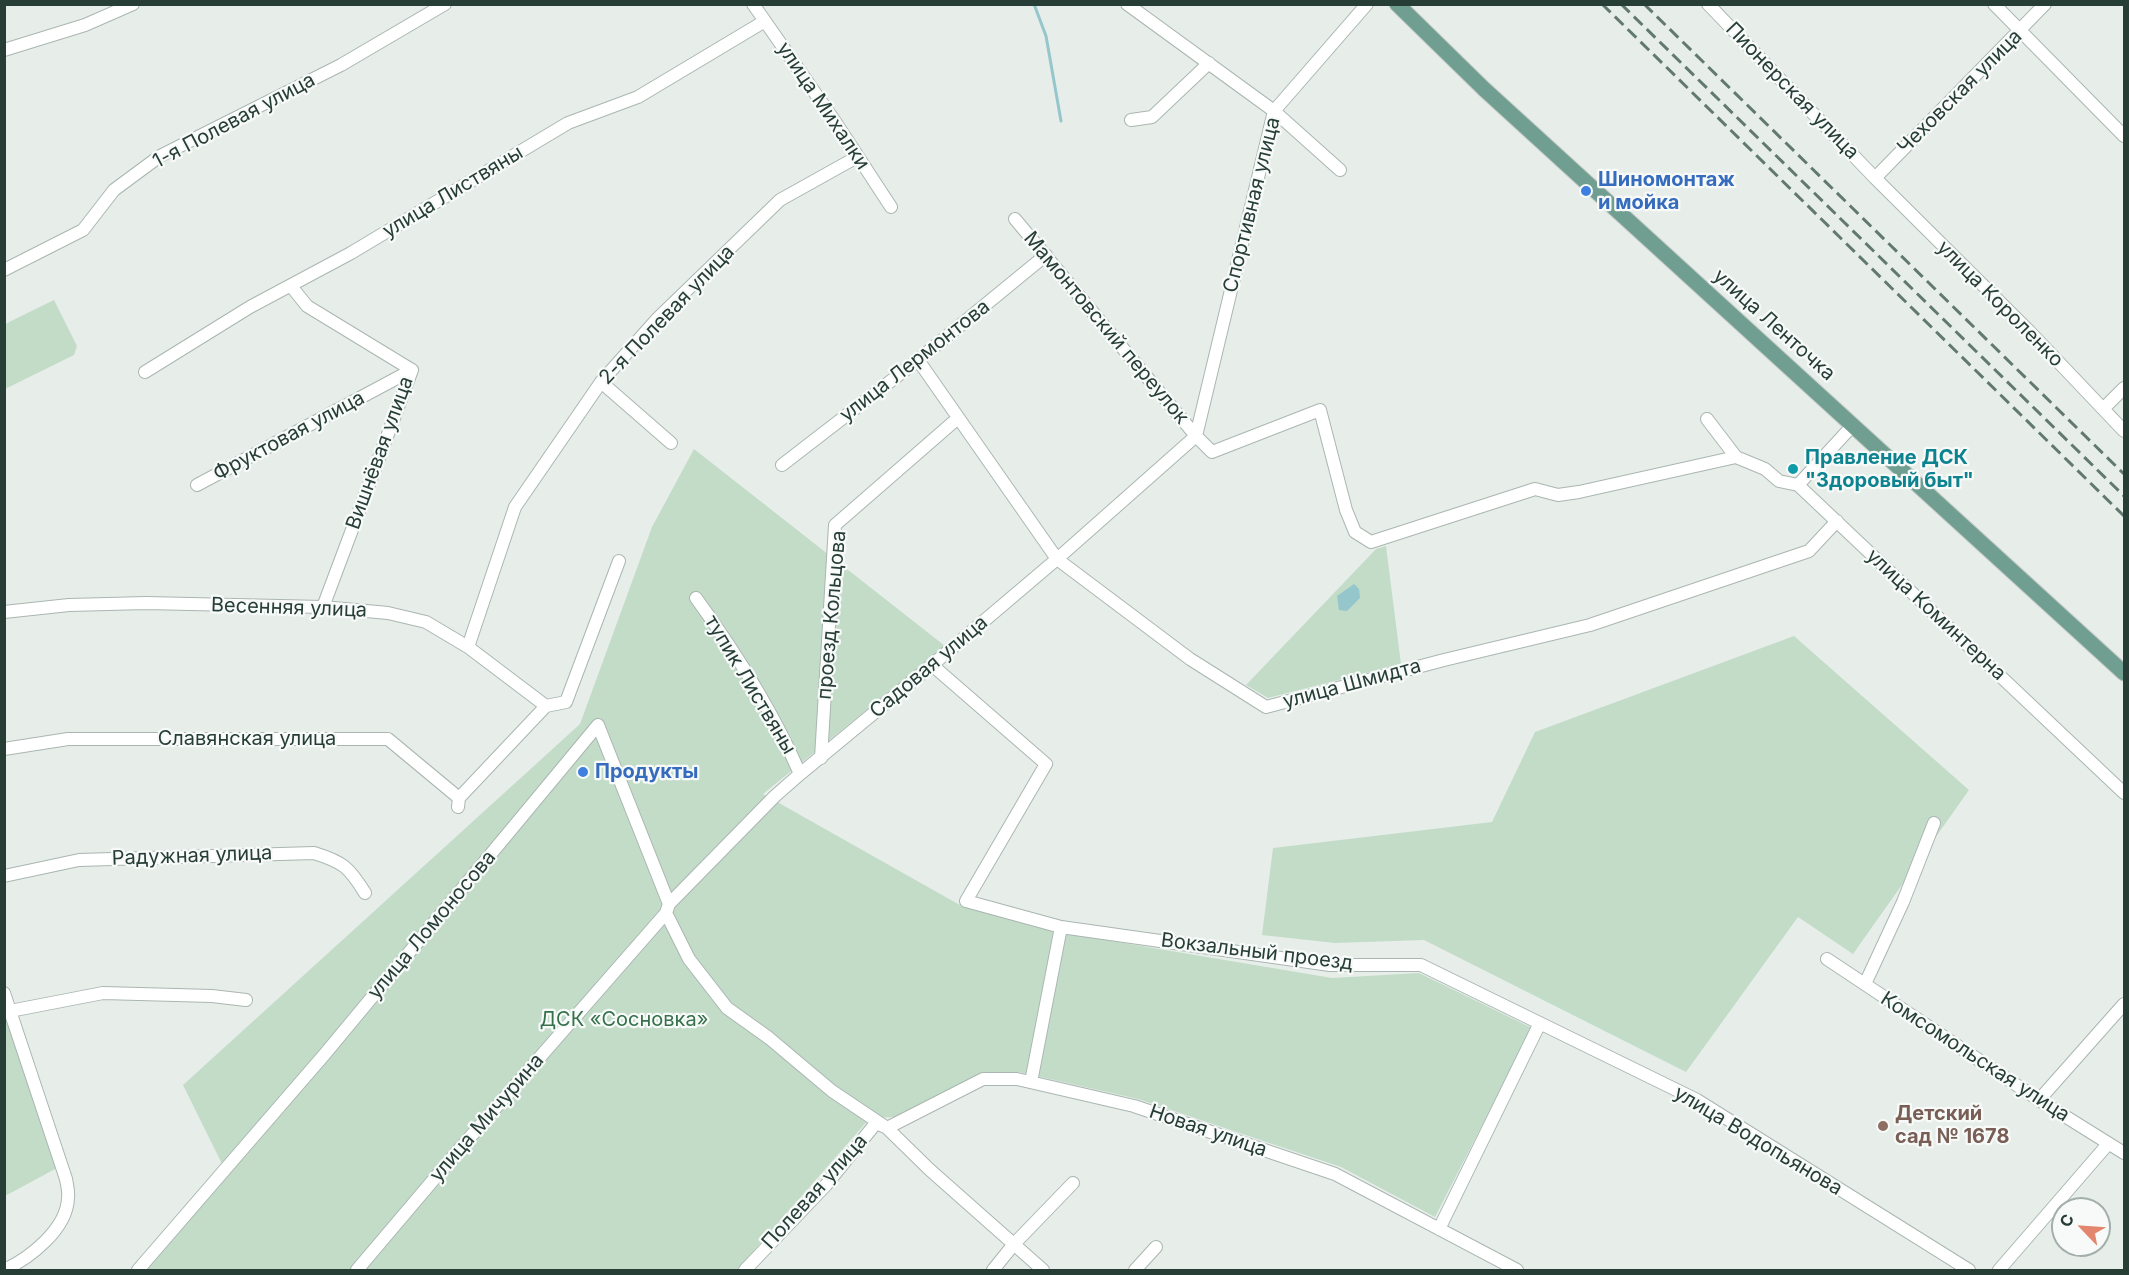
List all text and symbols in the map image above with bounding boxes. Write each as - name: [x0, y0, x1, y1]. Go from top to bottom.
- street label: Пионерская улица: [1720, 17, 1864, 165]
- street label: Чеховская улица: [1893, 25, 2027, 159]
- street label: улица Михалки: [771, 38, 875, 174]
- street label: 1-я Полевая улица: [149, 68, 319, 174]
- street label: Спортивная улица: [1219, 115, 1285, 295]
- street label: улица Листвяны: [379, 141, 527, 243]
- place label: Шиномонтаж и мойка: [1598, 168, 1735, 215]
- marker: Шиномонтаж и мойка: [1579, 184, 1593, 198]
- street label: Мамонтовский переулок: [1018, 227, 1194, 429]
- street label: улица Короленко: [1932, 236, 2068, 372]
- street label: 2-я Полевая улица: [594, 240, 740, 390]
- street label: улица Ленточка: [1708, 264, 1840, 386]
- street label: улица Лермонтова: [835, 295, 995, 427]
- street label: Вишнёвая улица: [341, 373, 419, 533]
- street label: Фруктовая улица: [209, 386, 369, 486]
- place label: Правление ДСК "Здоровый быт": [1805, 446, 1974, 493]
- marker: Правление ДСК "Здоровый быт": [1786, 462, 1800, 476]
- street label: проезд Кольцова: [813, 530, 851, 700]
- street label: улица Коминтерна: [1861, 544, 2011, 686]
- street label: Весенняя улица: [211, 593, 367, 623]
- street label: тупик Листвяны: [699, 611, 801, 759]
- street label: Садовая улица: [865, 611, 993, 723]
- street label: улица Шмидта: [1280, 654, 1424, 714]
- street label: Славянская улица: [158, 727, 336, 751]
- place label: Продукты: [595, 760, 698, 784]
- marker: Продукты: [576, 765, 590, 779]
- street label: Радужная улица: [111, 841, 273, 871]
- street label: улица Ломоносова: [363, 846, 501, 1004]
- street label: Вокзальный проезд: [1160, 928, 1354, 976]
- street label: Комсомольская улица: [1876, 987, 2074, 1127]
- park label: ДСК «Сосновка»: [540, 1008, 708, 1032]
- street label: улица Мичурина: [425, 1049, 549, 1187]
- street label: улица Водопьянова: [1669, 1081, 1847, 1201]
- street label: Новая улица: [1146, 1100, 1270, 1162]
- place label: Детский сад № 1678: [1895, 1102, 2009, 1149]
- marker: Детский сад № 1678: [1876, 1119, 1890, 1133]
- street label: Полевая улица: [757, 1130, 873, 1254]
- north arrow: [2051, 1197, 2111, 1257]
- text: С: [2055, 1211, 2078, 1230]

